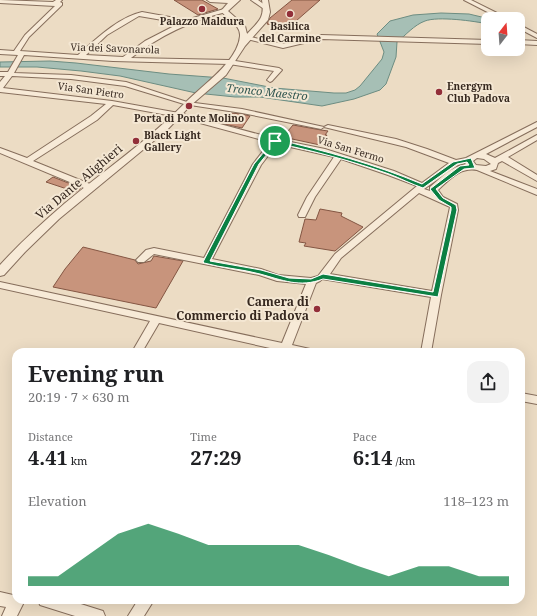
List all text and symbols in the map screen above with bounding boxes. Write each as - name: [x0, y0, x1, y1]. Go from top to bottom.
- marker: Palazzo Maldura: [197, 4, 207, 14]
- marker: Basilica del Carmine: [285, 9, 295, 19]
- north arrow: [481, 12, 525, 56]
- map controls: [481, 12, 525, 56]
- place label: Palazzo Maldura: [160, 14, 244, 28]
- place label: Basilica del Carmine: [259, 19, 321, 45]
- street label: Via dei Savonarola: [70, 39, 160, 57]
- street label: Via San Pietro: [57, 78, 125, 102]
- place label: Energym Club Padova: [447, 79, 510, 105]
- water label: Tronco Maestro: [226, 80, 308, 103]
- marker: Energym Club Padova: [434, 87, 444, 97]
- marker: Porta di Ponte Molino: [184, 101, 194, 111]
- place label: Porta di Ponte Molino: [134, 111, 244, 125]
- pin: [258, 124, 292, 158]
- place label: Black Light Gallery: [144, 128, 201, 154]
- icon: arrive: [264, 130, 286, 152]
- street label: Via San Fermo: [316, 132, 386, 166]
- marker: Black Light Gallery: [131, 136, 141, 146]
- street label: Via Dante Alighieri: [32, 140, 126, 223]
- place label: Camera di Commercio di Padova: [176, 293, 310, 324]
- marker: Camera di Commercio di Padova: [312, 304, 322, 314]
- text: Evening run: [28, 358, 164, 388]
- button: share: [467, 361, 509, 403]
- text: 20:19 · 7 × 630 m: [28, 388, 130, 406]
- text: Distance: [28, 429, 73, 444]
- text: Time: [190, 429, 217, 444]
- text: Pace: [353, 429, 377, 444]
- text: 4.41: [28, 444, 68, 471]
- text: 27:29: [190, 444, 242, 471]
- text: 6:14: [353, 444, 393, 471]
- text: km: [68, 453, 87, 468]
- text: /km: [393, 453, 416, 468]
- text: Elevation: [28, 492, 87, 510]
- text: 118–123 m: [443, 492, 509, 510]

